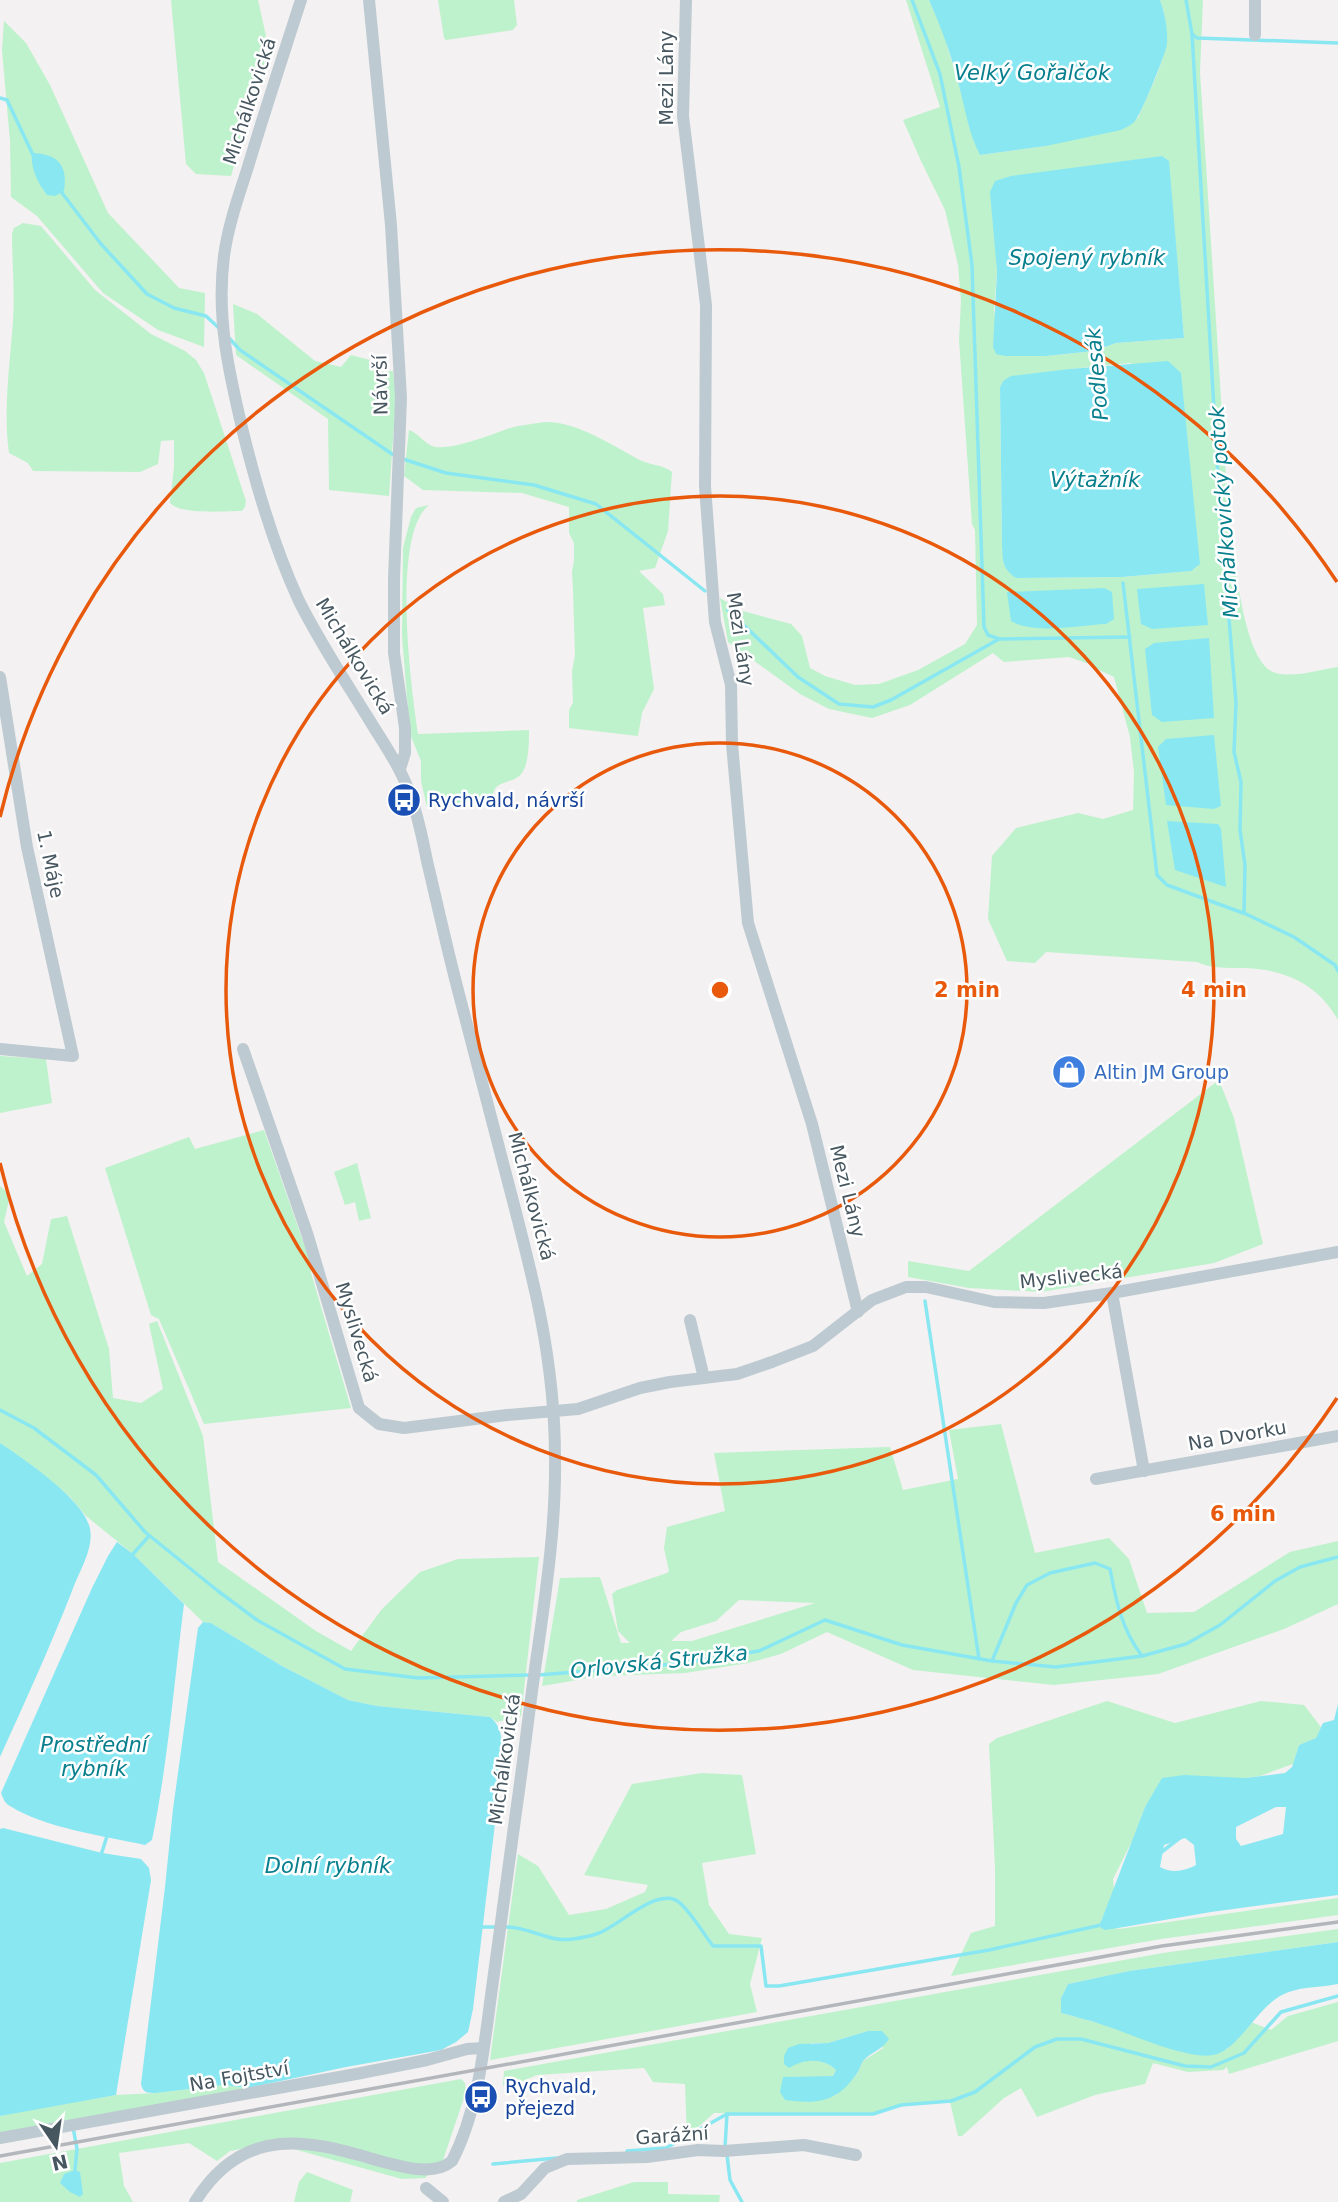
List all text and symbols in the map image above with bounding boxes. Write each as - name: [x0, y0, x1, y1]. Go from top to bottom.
- street label: Mezi Lány: [655, 31, 677, 125]
- street label: Michálkovická: [218, 35, 280, 167]
- water label: Velký Gořalčok: [954, 61, 1111, 85]
- water label: Spojený rybník: [1009, 246, 1166, 270]
- water label: Podlesák: [1081, 326, 1113, 422]
- street label: Návrší: [368, 354, 392, 415]
- water label: Michálkovický potok: [1205, 404, 1243, 619]
- water label: Výtažník: [1050, 468, 1141, 492]
- street label: Mezi Lány: [723, 590, 759, 688]
- street label: Michálkovická: [311, 594, 399, 718]
- bus stop icon: Rychvald, návrší: [385, 781, 423, 819]
- place label: Rychvald, návrší: [428, 789, 585, 811]
- street label: 1. Máje: [33, 828, 69, 900]
- centre of rings: [708, 978, 732, 1002]
- text: 2 min: [934, 978, 1000, 1002]
- text: 4 min: [1181, 978, 1247, 1002]
- shop icon: Altin JM Group: [1050, 1053, 1088, 1091]
- place label: Altin JM Group: [1094, 1061, 1229, 1083]
- street label: Michálkovická: [504, 1129, 560, 1263]
- street label: Mezi Lány: [826, 1142, 870, 1240]
- street label: Myslivecká: [1018, 1260, 1124, 1292]
- street label: Myslivecká: [331, 1279, 383, 1385]
- street label: Na Dvorku: [1186, 1416, 1288, 1454]
- text: 6 min: [1210, 1502, 1276, 1526]
- water label: Orlovská Stružka: [569, 1641, 749, 1683]
- street label: Michálkovická: [484, 1692, 524, 1826]
- water label: Prostřední rybník: [40, 1733, 151, 1781]
- water label: Dolní rybník: [265, 1854, 392, 1878]
- street label: Na Fojtství: [188, 2056, 291, 2096]
- place label: Rychvald, přejezd: [505, 2075, 597, 2119]
- bus stop icon: Rychvald, přejezd: [462, 2078, 500, 2116]
- north arrow: [21, 2111, 91, 2181]
- street label: Garážní: [635, 2121, 710, 2149]
- text: N: [50, 2150, 70, 2175]

